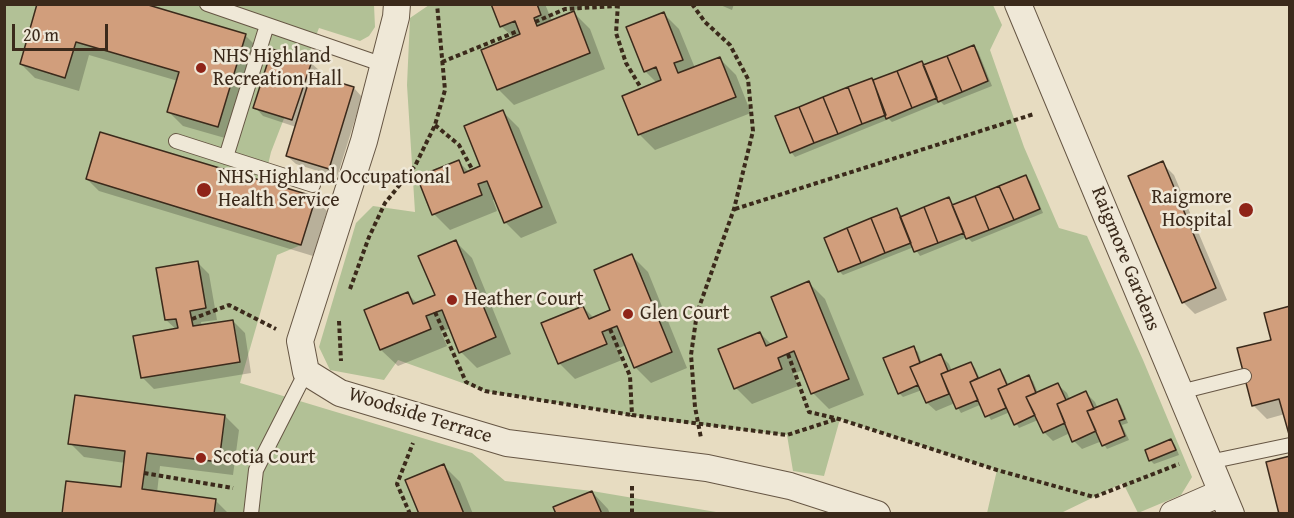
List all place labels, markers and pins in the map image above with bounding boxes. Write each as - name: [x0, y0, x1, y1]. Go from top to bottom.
- place label: NHS Highland Recreation Hall: [213, 45, 342, 92]
- marker: NHS Highland Recreation Hall: [194, 61, 208, 75]
- place label: NHS Highland Occupational Health Service: [218, 166, 450, 213]
- marker: NHS Highland Occupational Health Service: [195, 181, 213, 199]
- place label: Raigmore Hospital: [1152, 186, 1232, 233]
- marker: Raigmore Hospital: [1237, 201, 1255, 219]
- place label: Heather Court: [464, 288, 584, 312]
- marker: Heather Court: [445, 293, 459, 307]
- place label: Glen Court: [640, 302, 730, 326]
- marker: Glen Court: [621, 307, 635, 321]
- place label: Scotia Court: [213, 446, 316, 470]
- marker: Scotia Court: [194, 451, 208, 465]

